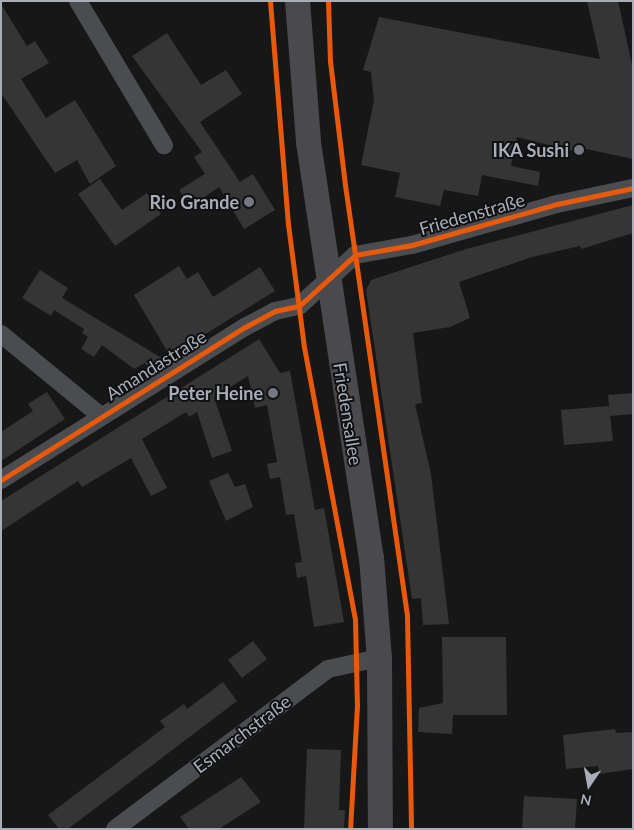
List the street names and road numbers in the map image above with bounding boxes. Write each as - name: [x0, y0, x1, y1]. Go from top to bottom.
- street label: Friedenstraße: [417, 189, 527, 239]
- street label: Amandastraße: [102, 325, 210, 405]
- street label: Friedensallee: [329, 361, 367, 467]
- street label: Esmarchstraße: [189, 690, 295, 778]

